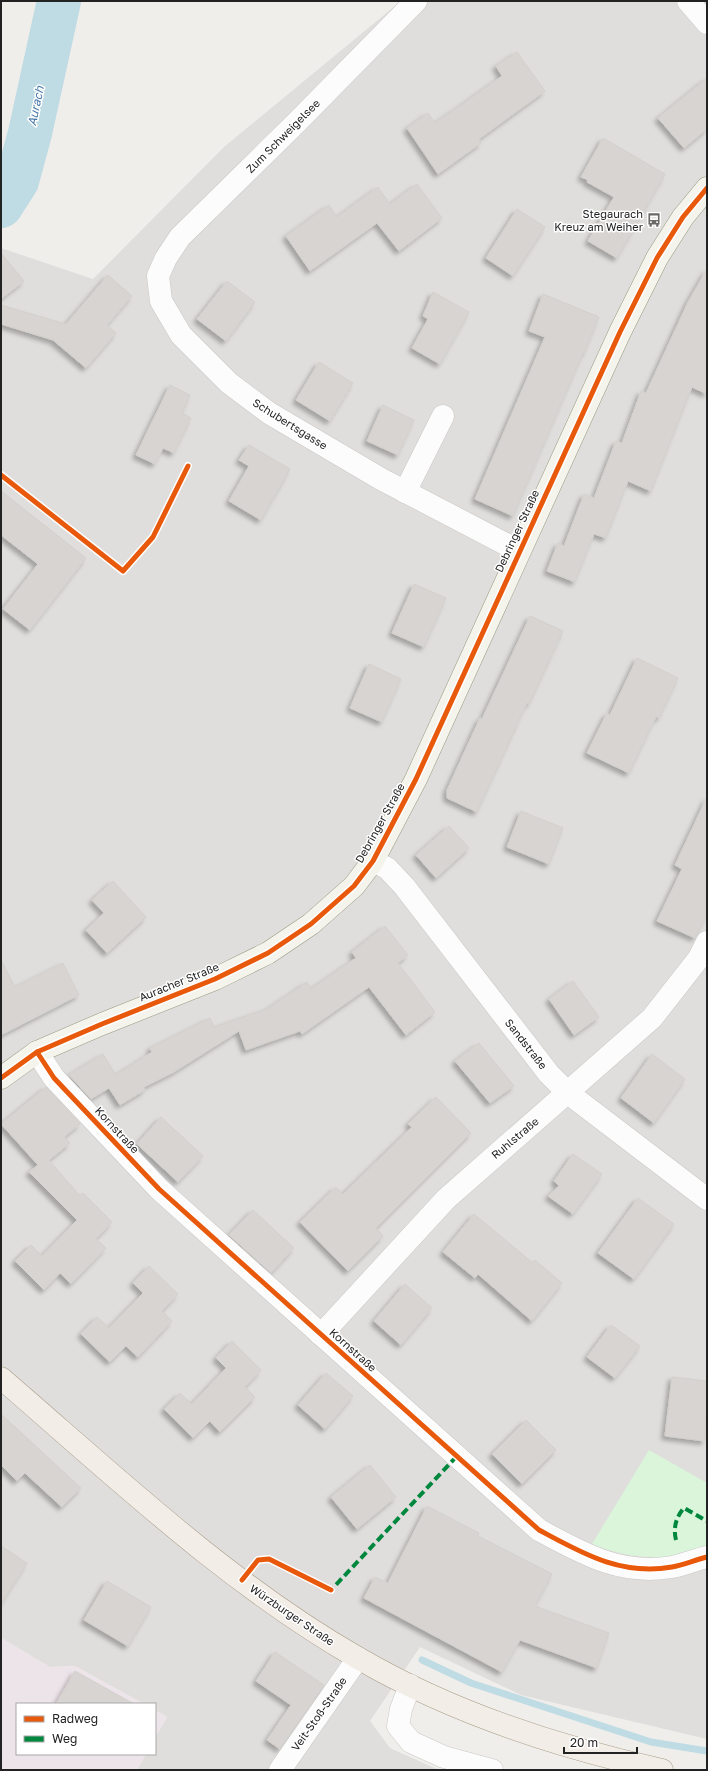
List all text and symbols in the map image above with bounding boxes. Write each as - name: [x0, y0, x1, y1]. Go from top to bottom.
- water label: Aurach: [24, 84, 47, 127]
- street label: Zum Schweigelsee: [243, 96, 322, 175]
- place label: Stegaurach Kreuz am Weiher: [554, 207, 644, 233]
- bus stop icon: Stegaurach Kreuz am Weiher: [646, 212, 662, 228]
- street label: Schubertsgasse: [251, 395, 330, 452]
- street label: Debringer Straße: [492, 488, 541, 574]
- street label: Debringer Straße: [352, 781, 407, 865]
- street label: Auracher Straße: [137, 960, 221, 1003]
- street label: Sandstraße: [503, 1016, 550, 1071]
- street label: Kornstraße: [93, 1104, 142, 1155]
- street label: Ruhlstraße: [488, 1114, 541, 1161]
- street label: Kornstraße: [327, 1325, 379, 1374]
- street label: Würzburger Straße: [248, 1581, 337, 1648]
- street label: Veit-Stoß-Straße: [288, 1674, 349, 1753]
- legend: [16, 1703, 156, 1755]
- text: Radweg: [52, 1711, 98, 1726]
- scale bar: [564, 1729, 637, 1755]
- text: Weg: [52, 1731, 77, 1746]
- text: 20 m: [570, 1735, 598, 1750]

